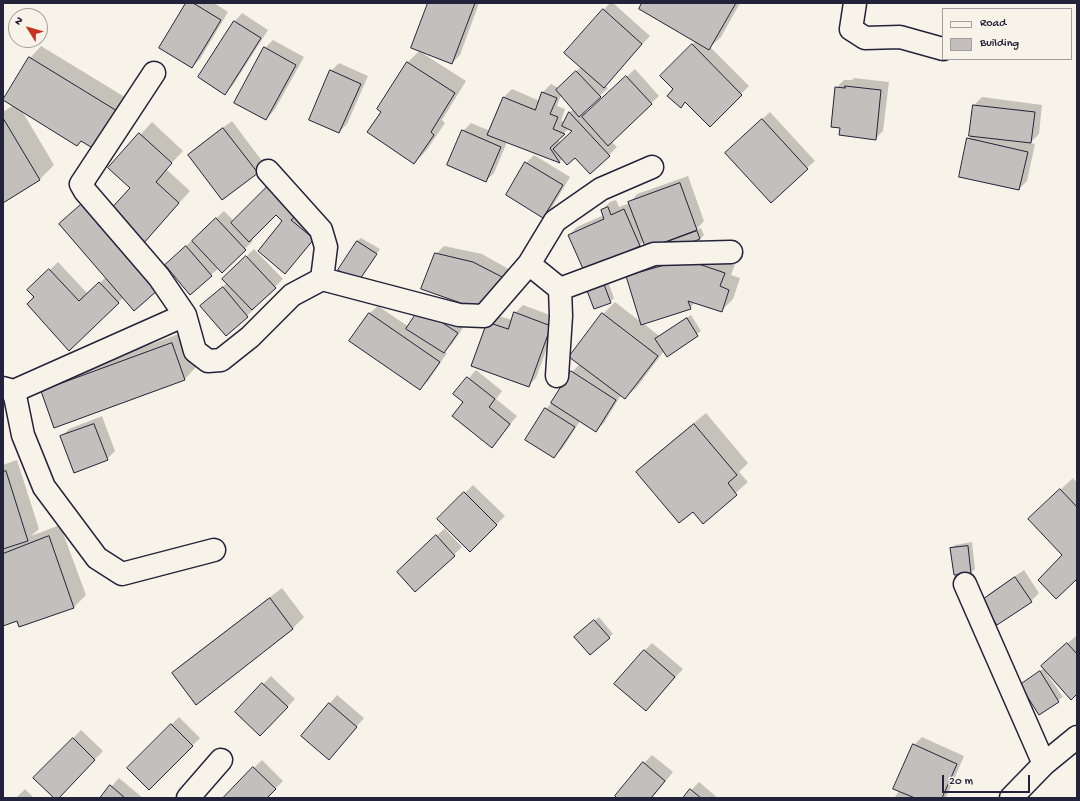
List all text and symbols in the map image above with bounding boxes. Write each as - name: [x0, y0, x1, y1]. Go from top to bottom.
- north arrow: [8, 8, 48, 48]
- legend: [942, 8, 1072, 60]
- text: N: [12, 15, 26, 28]
- text: Road: [980, 17, 1006, 31]
- text: Building: [980, 37, 1019, 51]
- scale bar: [944, 767, 1032, 793]
- text: 20 m: [949, 775, 973, 789]

